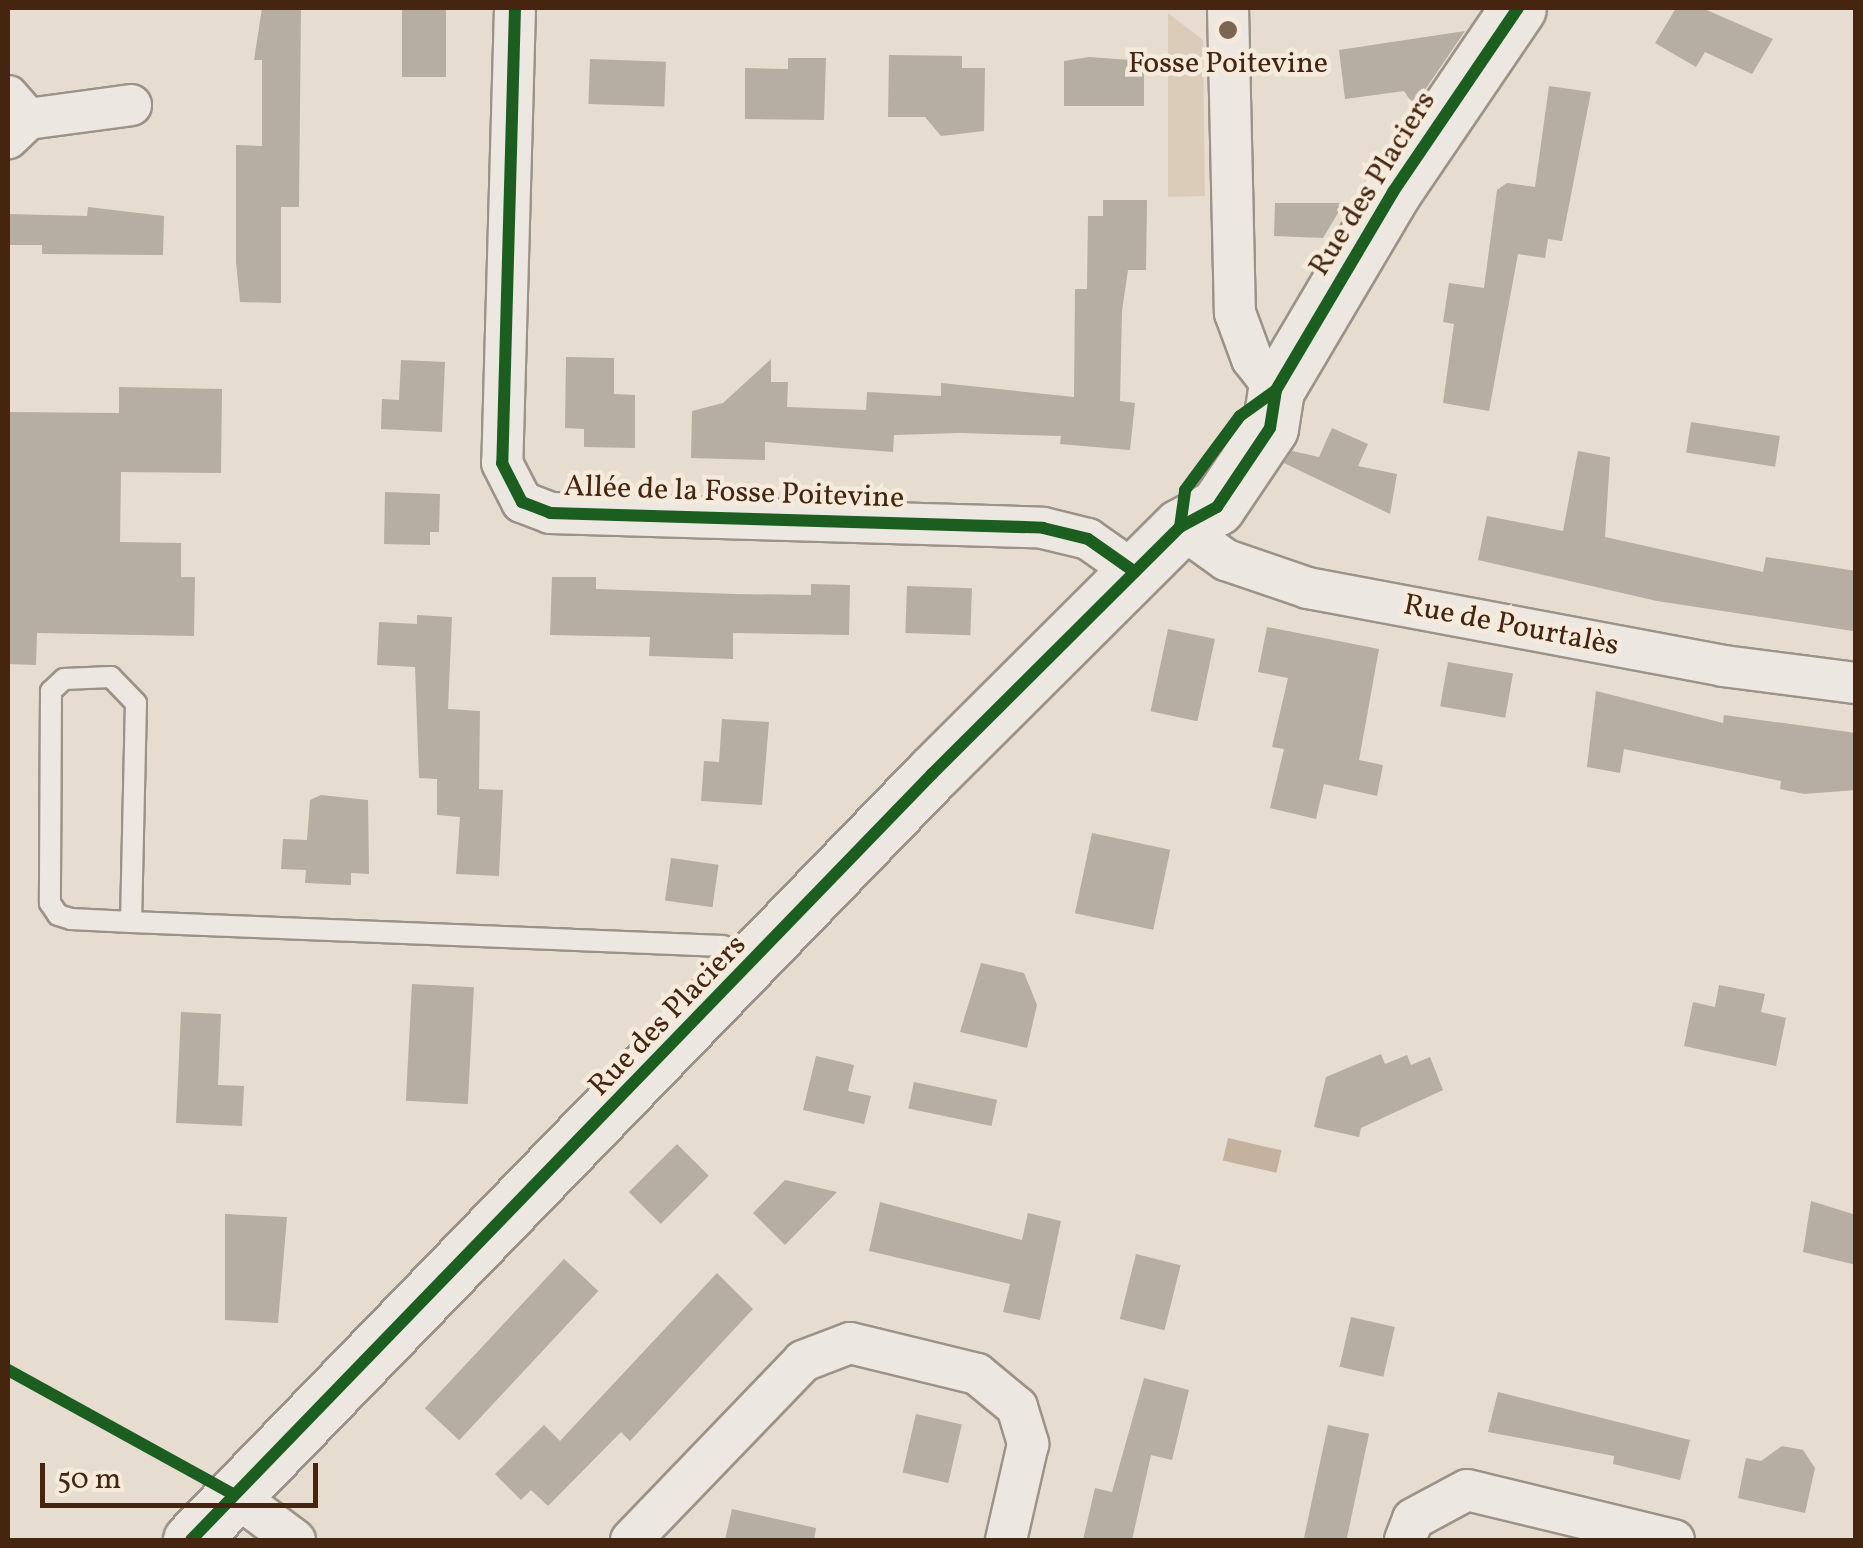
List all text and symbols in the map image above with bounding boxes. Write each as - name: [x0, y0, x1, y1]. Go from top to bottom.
- marker: Fosse Poitevine: [1217, 19, 1239, 41]
- place label: Fosse Poitevine: [1128, 46, 1328, 82]
- street label: Rue des Placiers: [1302, 85, 1444, 283]
- street label: Allée de la Fosse Poitevine: [563, 469, 905, 517]
- street label: Rue de Pourtalès: [1400, 587, 1622, 665]
- street label: Rue des Placiers: [582, 928, 754, 1104]
- scale bar: [45, 1443, 322, 1505]
- text: 50 m: [57, 1459, 121, 1501]

